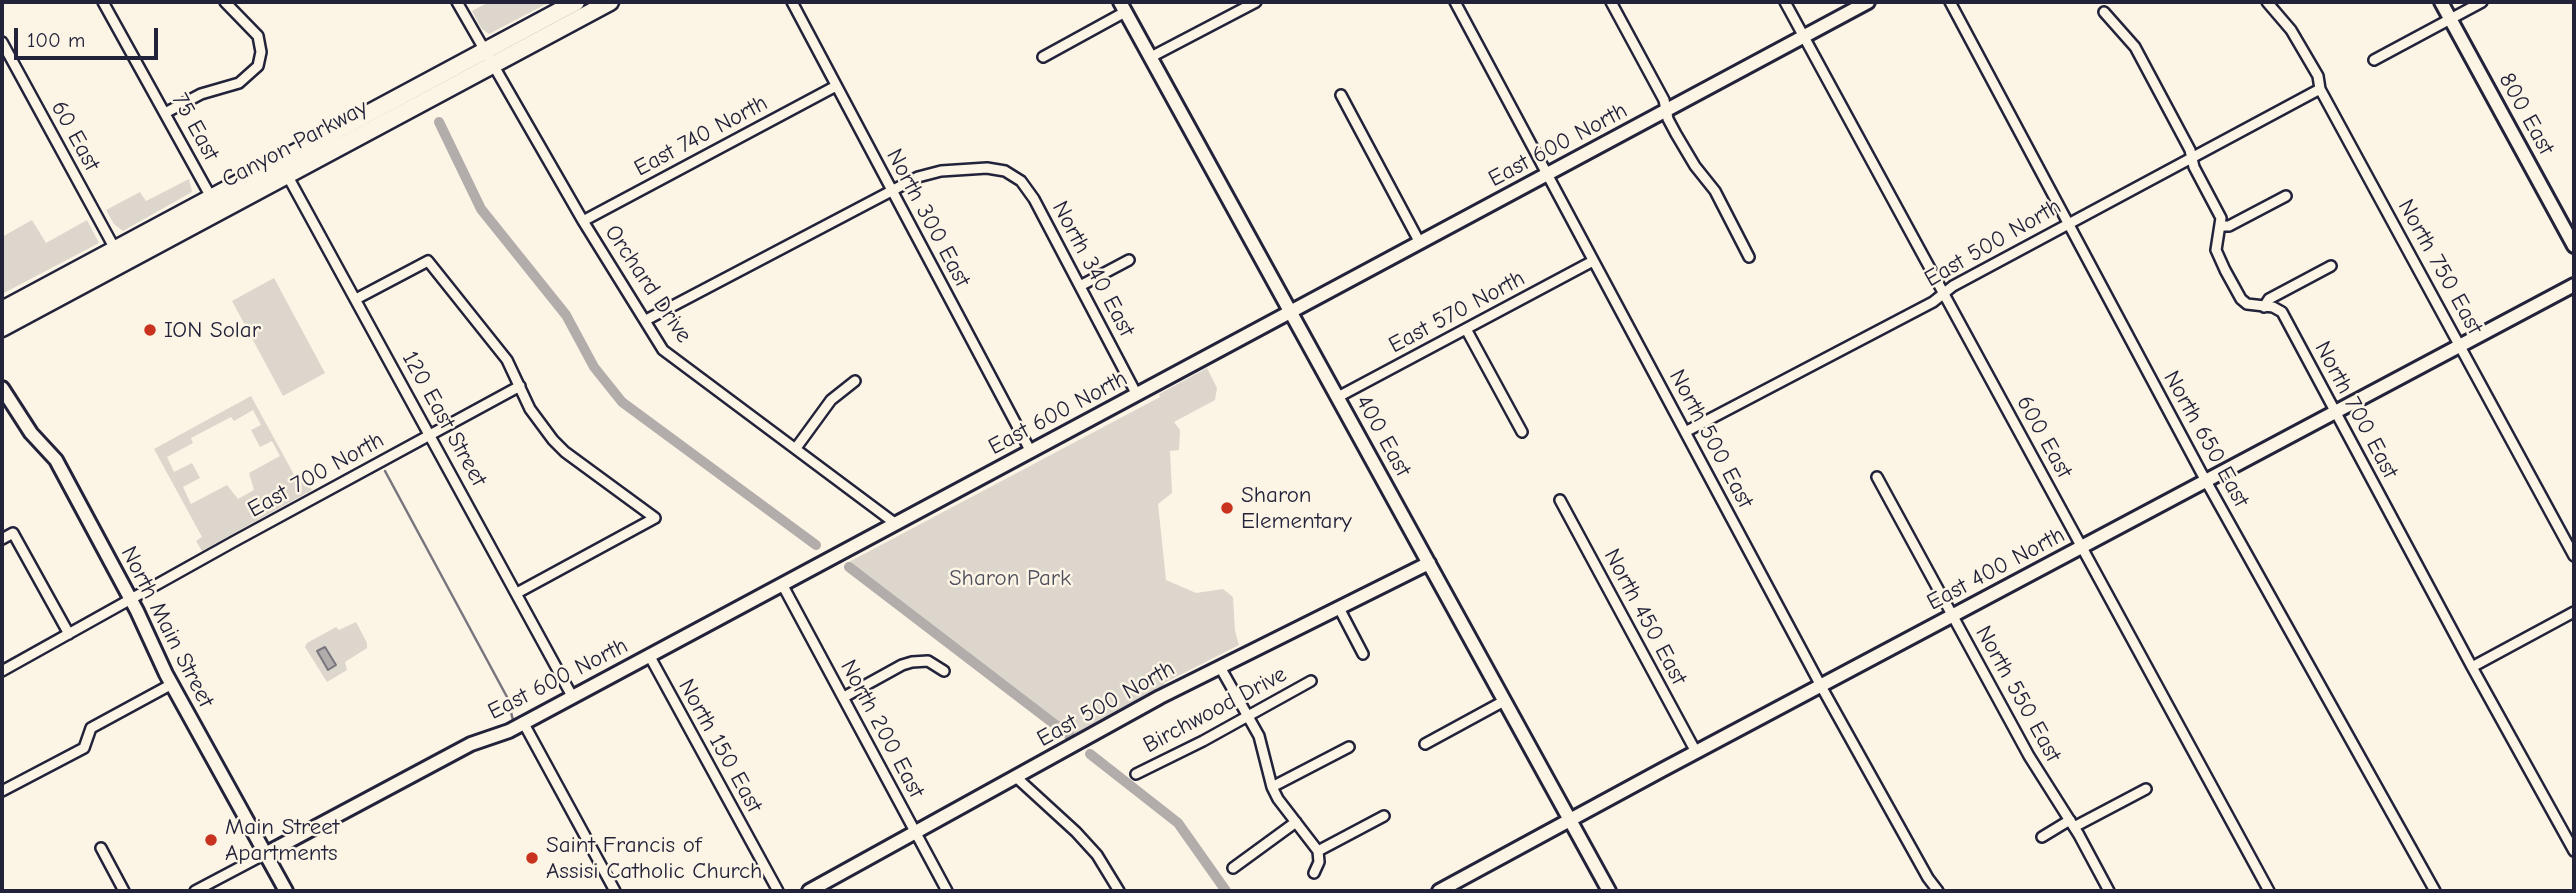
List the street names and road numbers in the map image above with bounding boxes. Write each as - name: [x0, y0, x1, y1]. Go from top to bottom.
- street label: 800 East: [2492, 68, 2560, 160]
- street label: 75 East: [165, 88, 225, 166]
- street label: East 740 North: [630, 89, 772, 183]
- street label: Canyon Parkway: [218, 94, 372, 194]
- street label: 60 East: [44, 96, 106, 176]
- street label: East 600 North: [1484, 97, 1632, 193]
- street label: North 300 East: [880, 144, 976, 292]
- street label: East 500 North: [1920, 193, 2066, 293]
- street label: North 750 East: [2392, 195, 2488, 339]
- street label: North 340 East: [1046, 197, 1140, 341]
- street label: Orchard Drive: [598, 220, 698, 348]
- street label: East 570 North: [1384, 265, 1530, 359]
- street label: North 700 East: [2308, 337, 2404, 483]
- street label: 120 East Street: [396, 347, 492, 491]
- street label: East 600 North: [984, 365, 1132, 461]
- street label: North 500 East: [1663, 365, 1759, 513]
- street label: North 650 East: [2157, 366, 2255, 512]
- street label: 400 East: [1349, 391, 1417, 481]
- street label: 600 East: [2010, 391, 2078, 483]
- street label: East 700 North: [243, 426, 389, 524]
- street label: East 400 North: [1923, 521, 2069, 617]
- street label: North Main Street: [114, 542, 220, 712]
- street label: North 450 East: [1598, 544, 1692, 690]
- street label: North 550 East: [1969, 621, 2067, 767]
- street label: East 600 North: [484, 632, 632, 726]
- street label: North 200 East: [834, 655, 930, 803]
- street label: East 500 North: [1032, 655, 1180, 753]
- street label: Birchwood Drive: [1139, 661, 1291, 759]
- street label: North 150 East: [672, 675, 768, 817]

